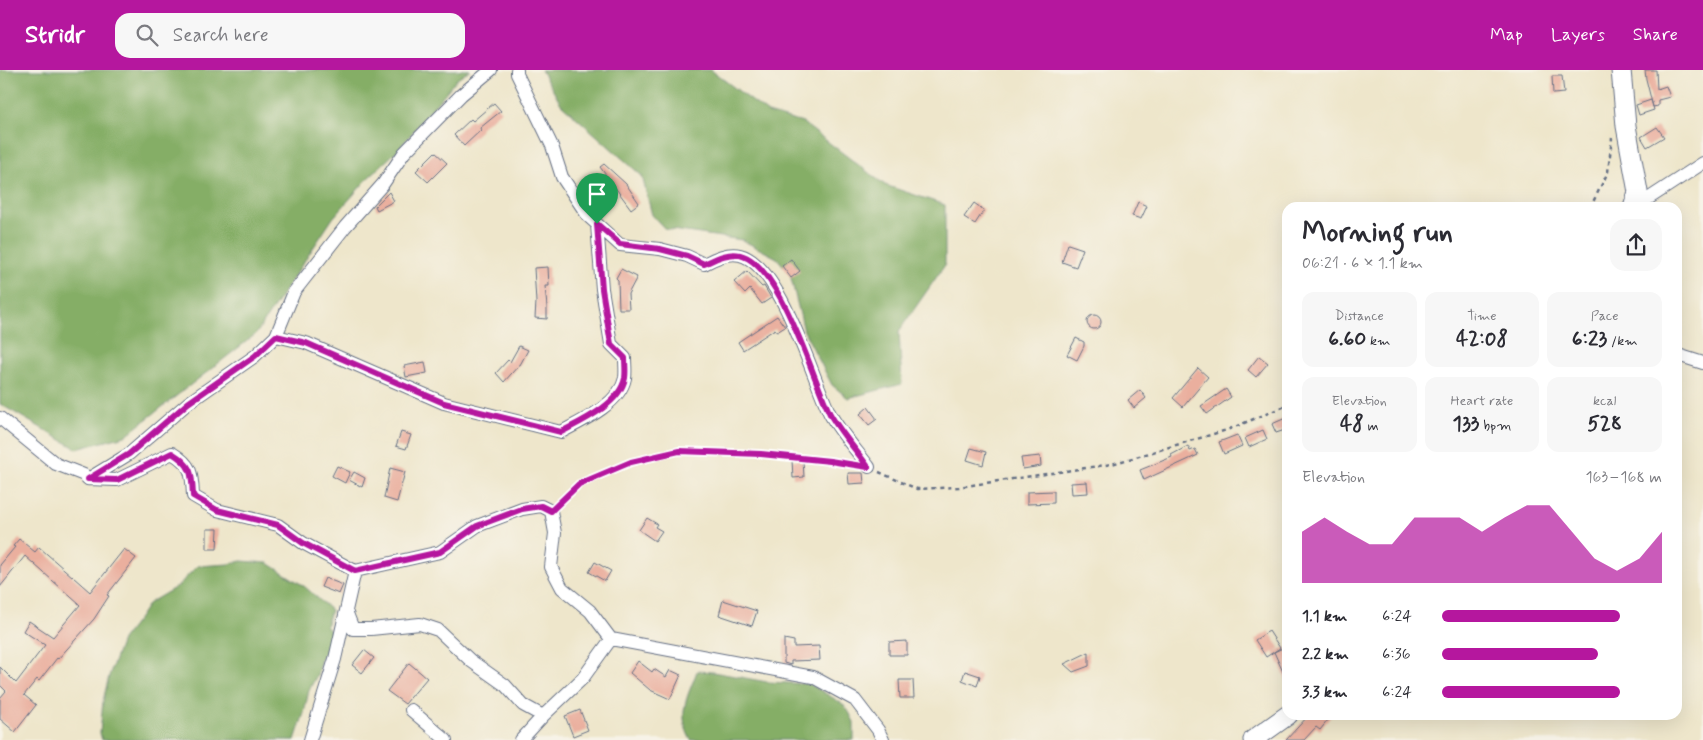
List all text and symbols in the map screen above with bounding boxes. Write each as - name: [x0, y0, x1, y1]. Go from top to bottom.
- search box: [115, 13, 465, 58]
- text: Stridr: [25, 20, 85, 51]
- icon: search: [133, 21, 161, 49]
- text: Search here: [173, 23, 269, 48]
- text: Map: [1490, 23, 1523, 47]
- text: Layers: [1551, 23, 1605, 47]
- text: Share: [1633, 23, 1678, 47]
- pin: [576, 173, 618, 224]
- icon: arrive: [583, 180, 611, 208]
- text: Morning run: [1302, 215, 1453, 252]
- button: share: [1610, 219, 1662, 271]
- text: 06:21 · 6 × 1.1 km: [1302, 253, 1423, 274]
- text: Distance: [1335, 307, 1384, 325]
- text: Time: [1467, 307, 1497, 325]
- text: Pace: [1591, 307, 1619, 325]
- text: 6.60: [1328, 325, 1366, 353]
- text: 42:08: [1456, 325, 1508, 353]
- text: 6:23: [1572, 325, 1607, 353]
- text: km: [1366, 332, 1390, 350]
- text: /km: [1607, 332, 1638, 350]
- text: Elevation: [1332, 392, 1387, 410]
- text: Heart rate: [1451, 392, 1513, 410]
- text: kcal: [1593, 392, 1616, 410]
- text: 48: [1340, 410, 1364, 438]
- text: 133: [1453, 410, 1479, 438]
- text: 528: [1587, 410, 1622, 438]
- text: m: [1364, 417, 1379, 435]
- text: bpm: [1479, 417, 1511, 435]
- text: Elevation: [1302, 467, 1365, 488]
- text: 163–168 m: [1585, 467, 1662, 488]
- text: 1.1 km: [1302, 606, 1347, 627]
- text: 6:24: [1382, 606, 1412, 627]
- text: 2.2 km: [1302, 644, 1349, 665]
- text: 6:36: [1382, 644, 1411, 665]
- text: 3.3 km: [1302, 682, 1347, 703]
- text: 6:24: [1382, 682, 1412, 703]

